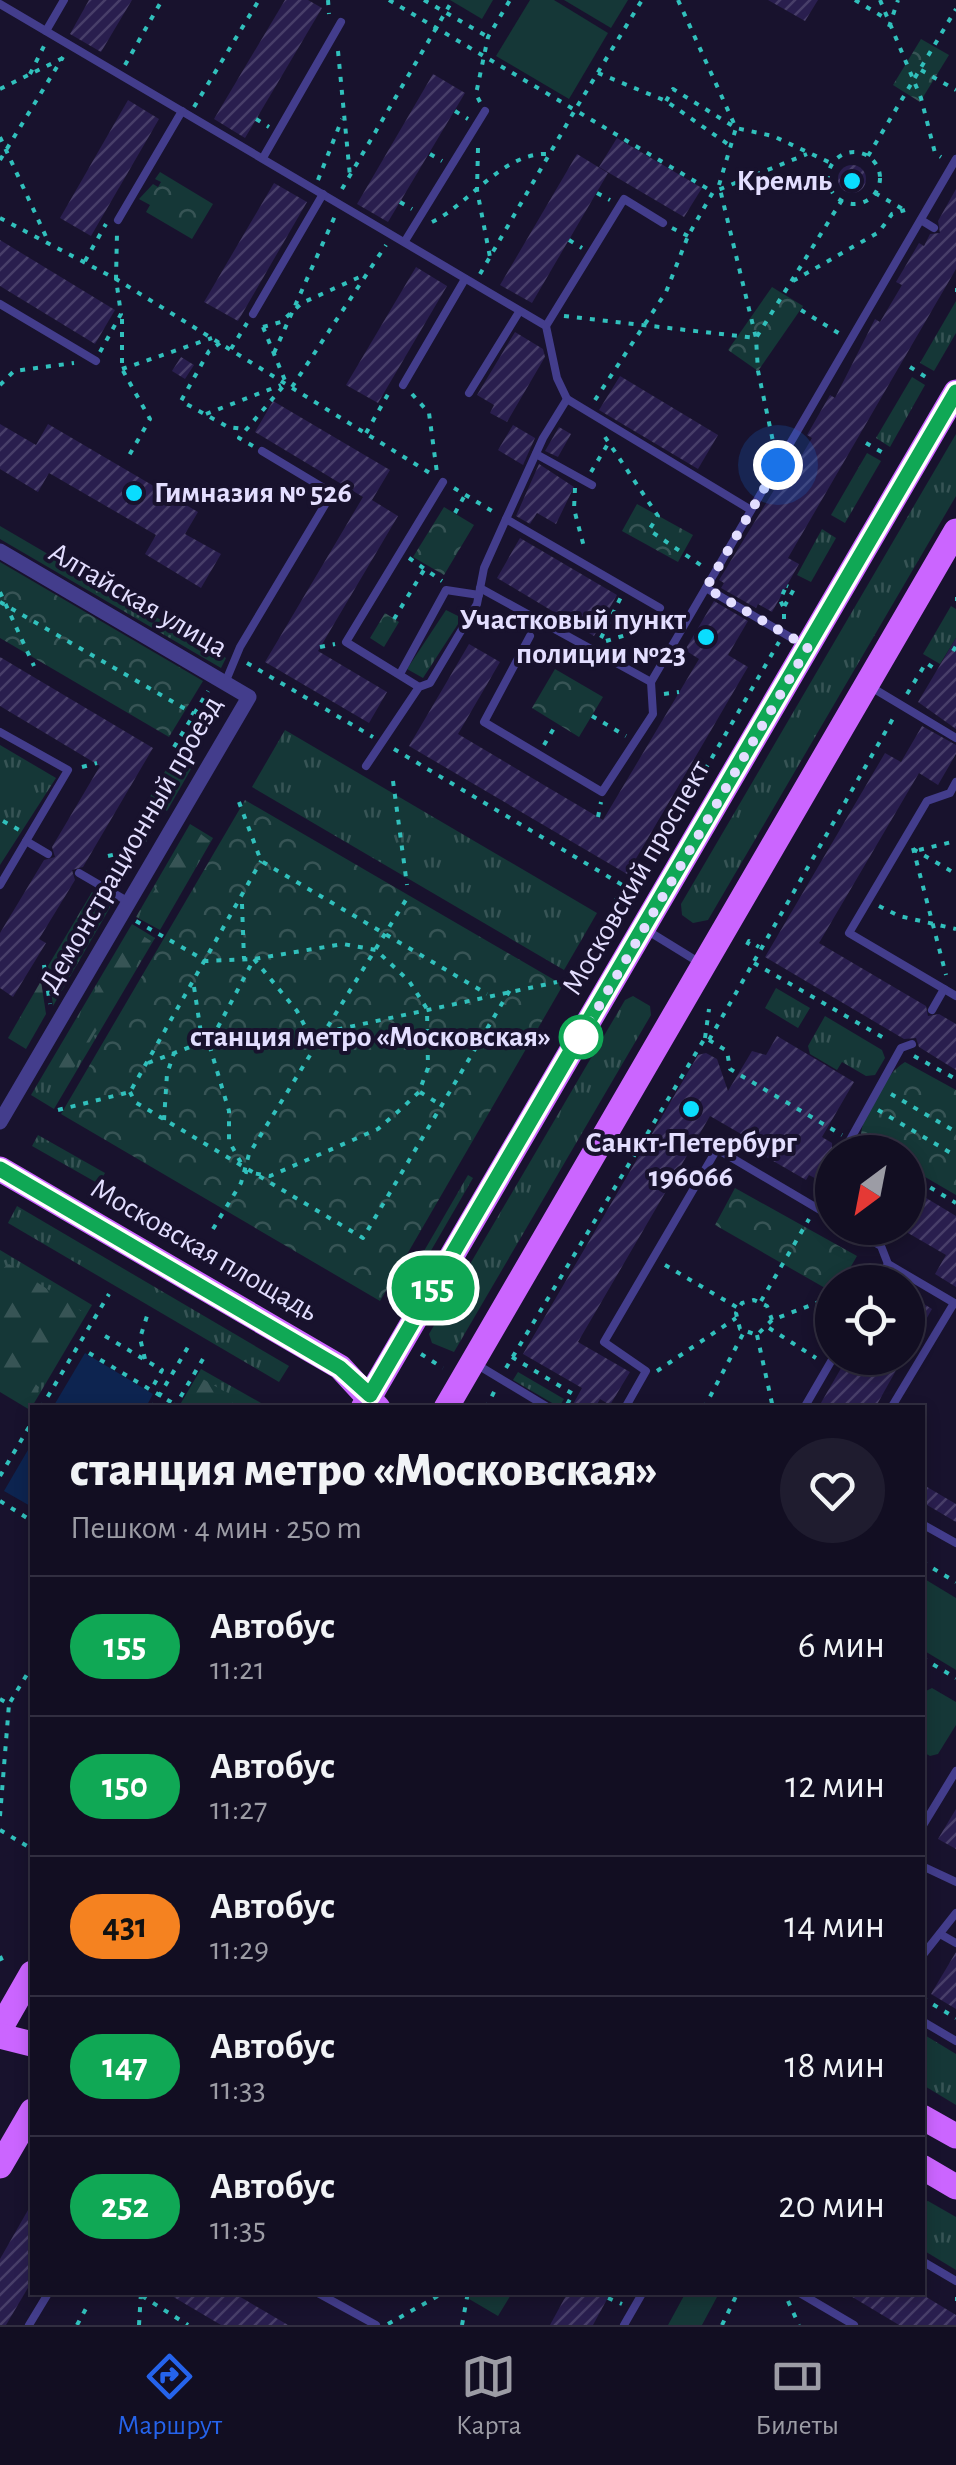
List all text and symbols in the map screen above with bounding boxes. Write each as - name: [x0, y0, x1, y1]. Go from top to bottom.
- place label: Кремль: [737, 166, 832, 196]
- marker: Кремль: [841, 170, 863, 192]
- your location: [753, 440, 803, 490]
- place label: Гимназия № 526: [154, 478, 352, 508]
- marker: Гимназия № 526: [123, 482, 145, 504]
- street label: Алтайская улица: [44, 537, 232, 663]
- place label: Участковый пункт полиции №23: [460, 605, 686, 669]
- marker: Участковый пункт полиции №23: [695, 626, 717, 648]
- street label: Демонстрационный проезд: [34, 691, 228, 997]
- street label: Московский проспект: [557, 756, 715, 1000]
- marker: станция метро «Московская»: [560, 1016, 602, 1058]
- place label: станция метро «Московская»: [190, 1022, 551, 1052]
- marker: Санкт-Петербург 196066: [680, 1098, 702, 1120]
- place label: Санкт-Петербург 196066: [585, 1128, 798, 1192]
- north arrow: [815, 1135, 925, 1245]
- map controls: [815, 1135, 925, 1375]
- street label: Московская площадь: [85, 1173, 323, 1327]
- line badge: 155: [376, 1256, 490, 1320]
- button: locate: [815, 1265, 925, 1375]
- text: 155: [412, 1271, 454, 1306]
- button: heart: [780, 1438, 885, 1543]
- text: станция метро «Московская»: [70, 1447, 658, 1495]
- text: Пешком · 4 мин · 250 m: [70, 1512, 362, 1544]
- text: Автобус: [210, 1608, 335, 1646]
- text: 6 мин: [798, 1627, 885, 1665]
- text: 155: [104, 1629, 146, 1664]
- text: 11:21: [210, 1653, 265, 1685]
- text: Автобус: [210, 1748, 335, 1786]
- text: 12 мин: [785, 1767, 885, 1805]
- text: 150: [102, 1769, 148, 1804]
- text: 11:27: [210, 1793, 267, 1825]
- text: Автобус: [210, 1888, 335, 1926]
- text: 14 мин: [784, 1907, 885, 1945]
- text: 431: [102, 1909, 148, 1944]
- text: 11:29: [210, 1933, 269, 1965]
- text: Автобус: [210, 2028, 335, 2066]
- text: 18 мин: [785, 2047, 885, 2085]
- text: 147: [102, 2049, 148, 2084]
- text: 11:33: [210, 2073, 266, 2105]
- text: Автобус: [210, 2168, 335, 2206]
- text: 20 мин: [778, 2187, 885, 2225]
- text: 252: [101, 2189, 149, 2224]
- text: 11:35: [210, 2213, 266, 2245]
- tab: Маршрут: [117, 2349, 222, 2443]
- tab: Карта: [456, 2349, 521, 2443]
- tab: Билеты: [755, 2349, 839, 2443]

